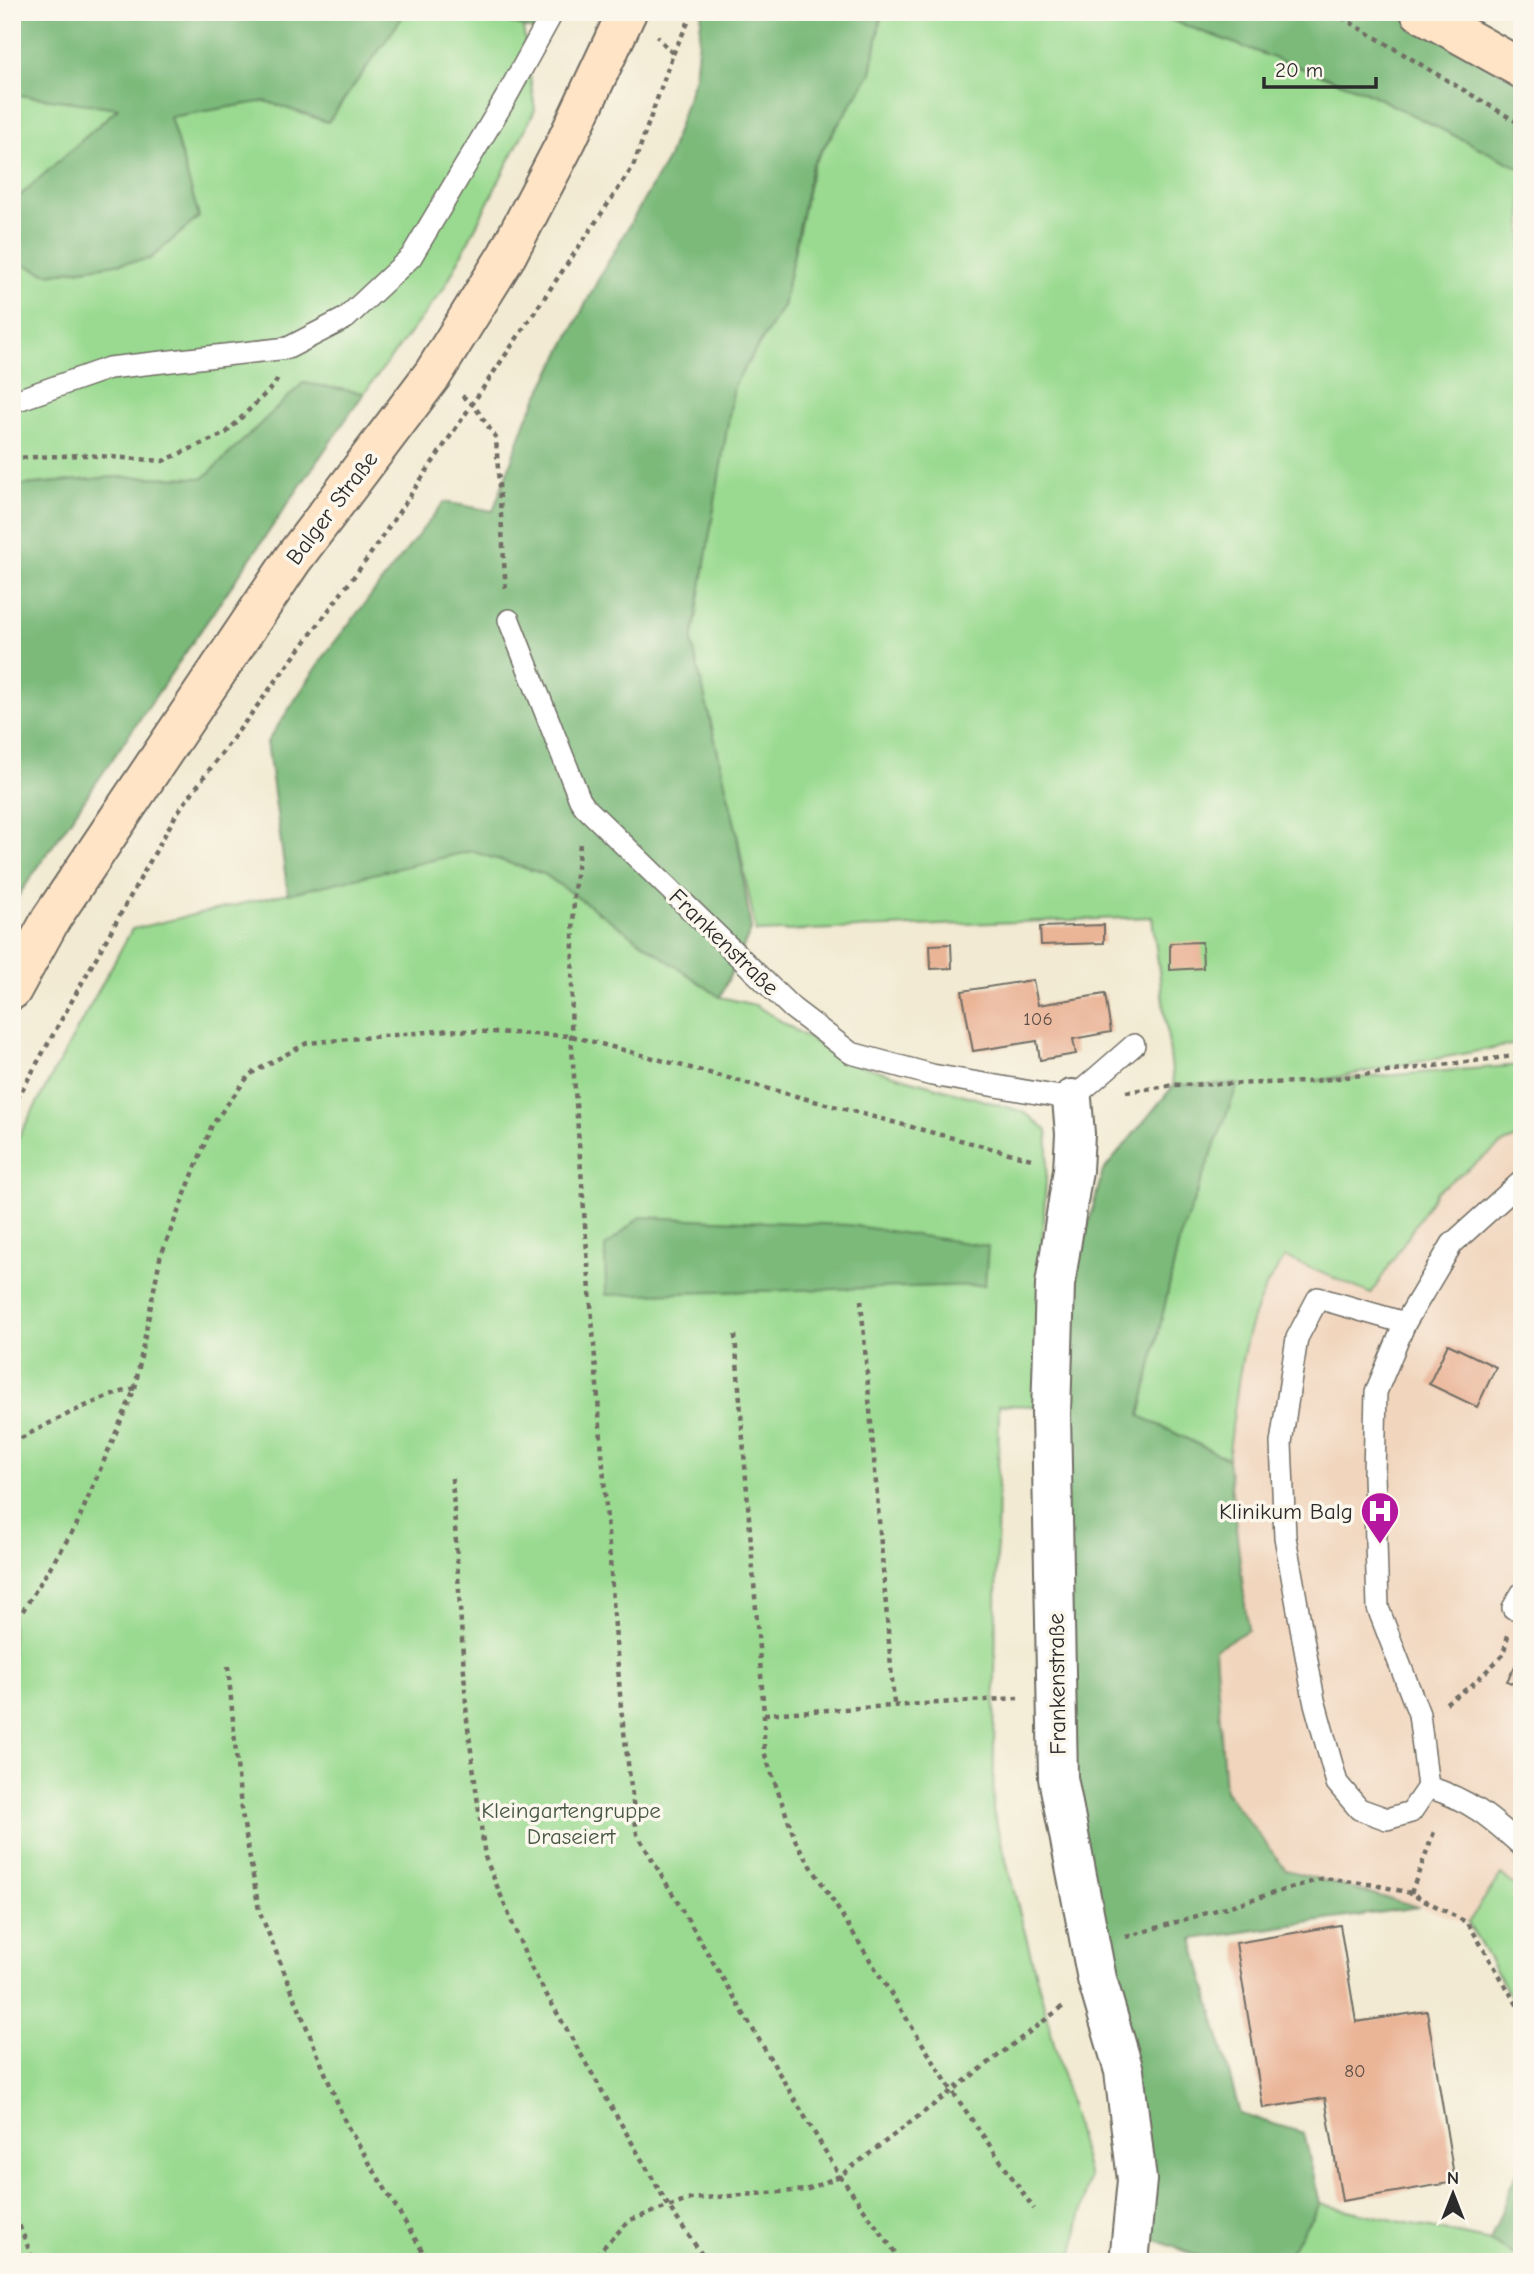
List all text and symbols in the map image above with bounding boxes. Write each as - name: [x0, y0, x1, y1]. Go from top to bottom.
- scale bar: [1264, 46, 1376, 90]
- text: 20 m: [1275, 58, 1323, 82]
- street label: Balger Straße: [281, 446, 383, 570]
- street label: Frankenstraße: [664, 883, 784, 1001]
- house number: 106: [1023, 1008, 1053, 1030]
- hospital icon: Klinikum Balg: [1359, 1490, 1401, 1545]
- place label: Klinikum Balg: [1219, 1498, 1353, 1525]
- street label: Frankenstraße: [1042, 1613, 1072, 1755]
- park label: Kleingartengruppe Draseiert: [481, 1797, 661, 1850]
- house number: 80: [1344, 2060, 1366, 2082]
- north arrow: [1418, 2158, 1488, 2228]
- text: N: [1447, 2167, 1459, 2189]

